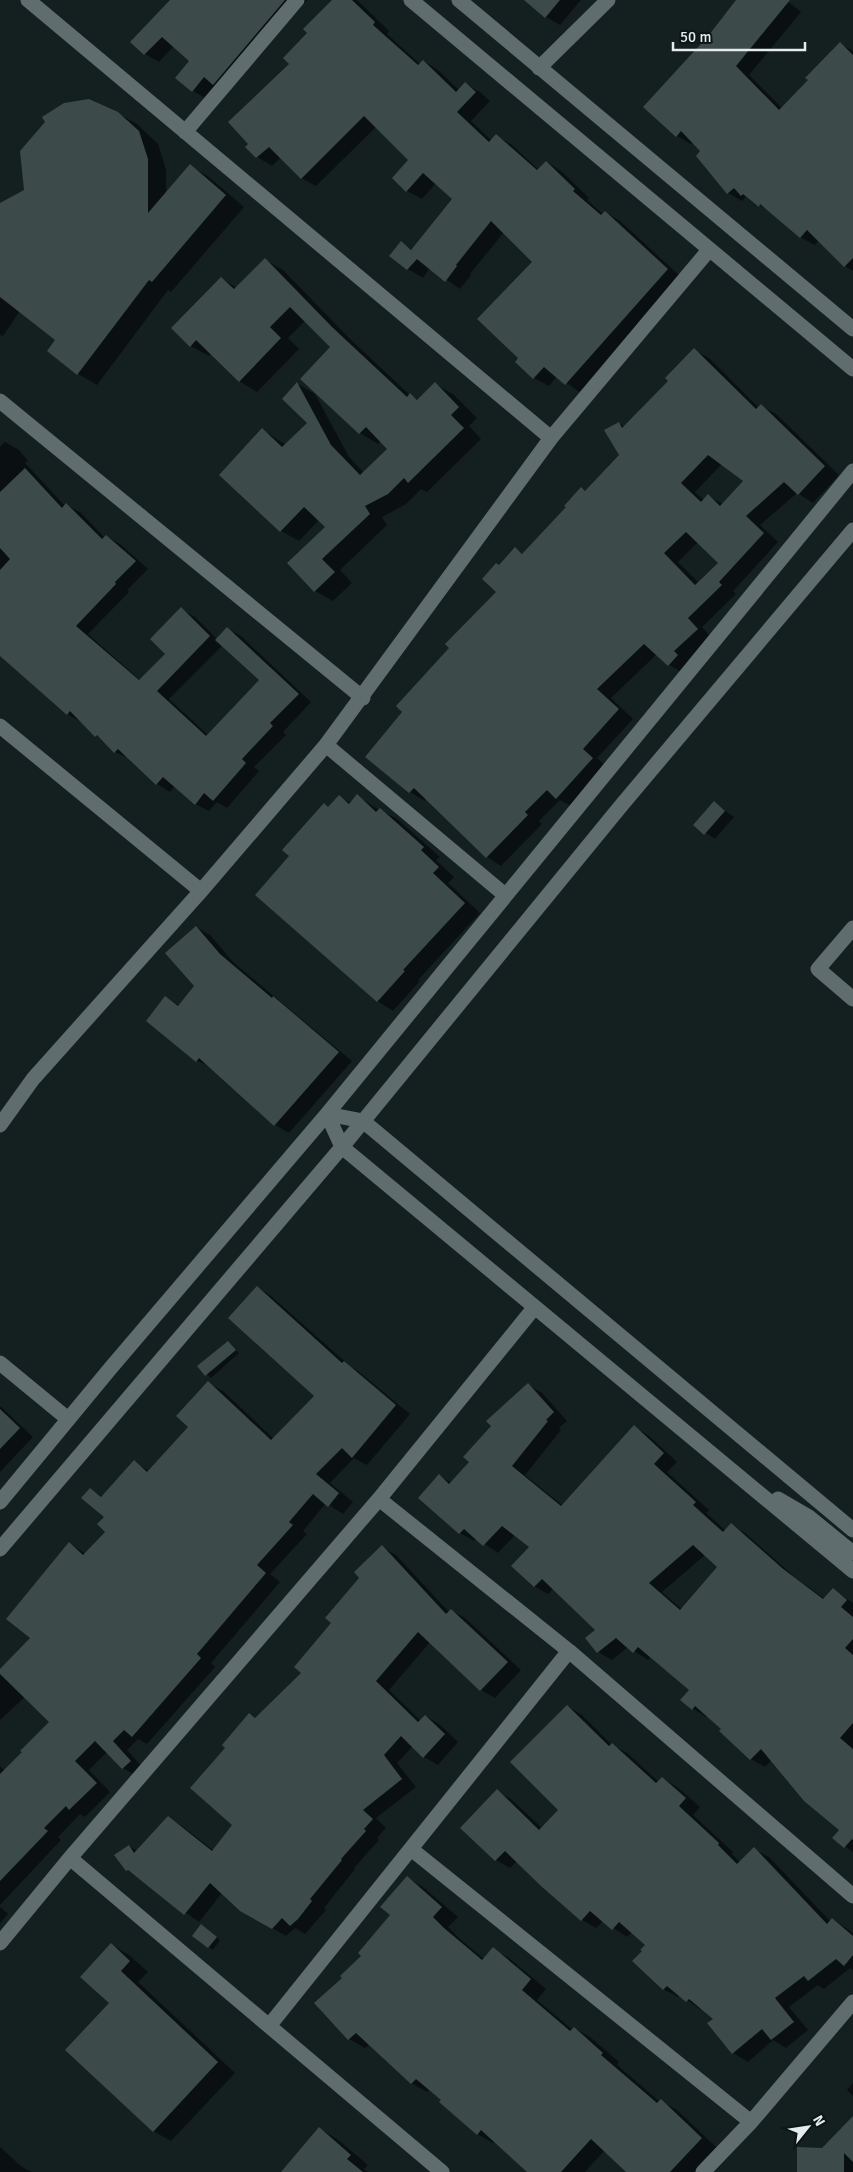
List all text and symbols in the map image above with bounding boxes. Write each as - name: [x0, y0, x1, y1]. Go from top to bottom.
- scale bar: [673, 20, 806, 52]
- text: 50 m: [680, 28, 711, 46]
- north arrow: [783, 2102, 833, 2152]
- text: N: [809, 2112, 829, 2129]

